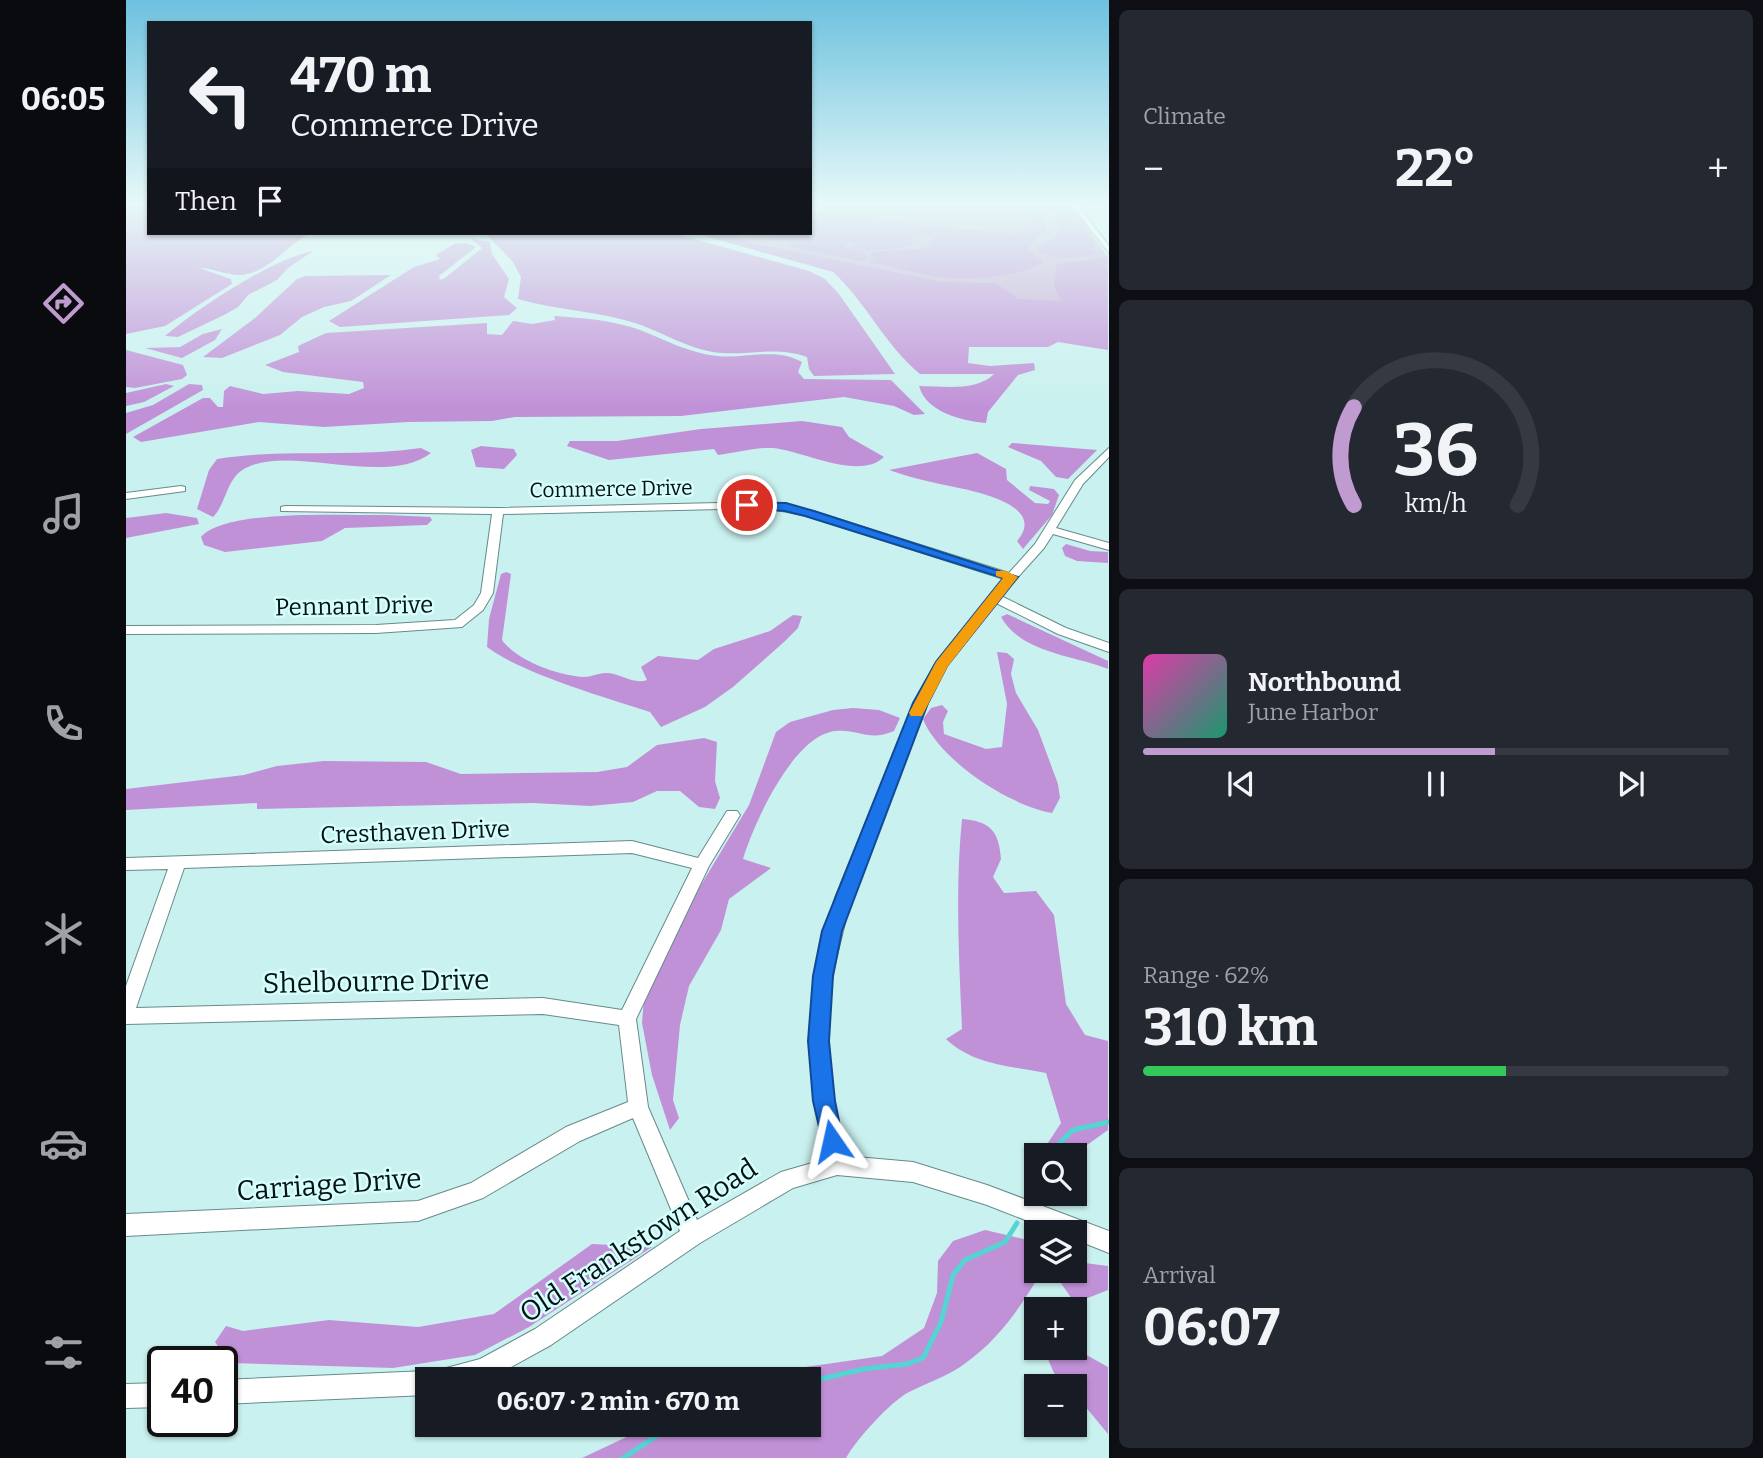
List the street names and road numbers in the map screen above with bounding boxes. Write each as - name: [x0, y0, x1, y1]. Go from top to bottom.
- street label: Commerce Drive: [529, 475, 693, 503]
- street label: Pennant Drive: [275, 591, 433, 621]
- street label: Cresthaven Drive: [320, 815, 510, 849]
- street label: Shelbourne Drive: [262, 963, 490, 1000]
- street label: Old Frankstown Road: [514, 1151, 763, 1329]
- street label: Carriage Drive: [235, 1162, 423, 1207]

